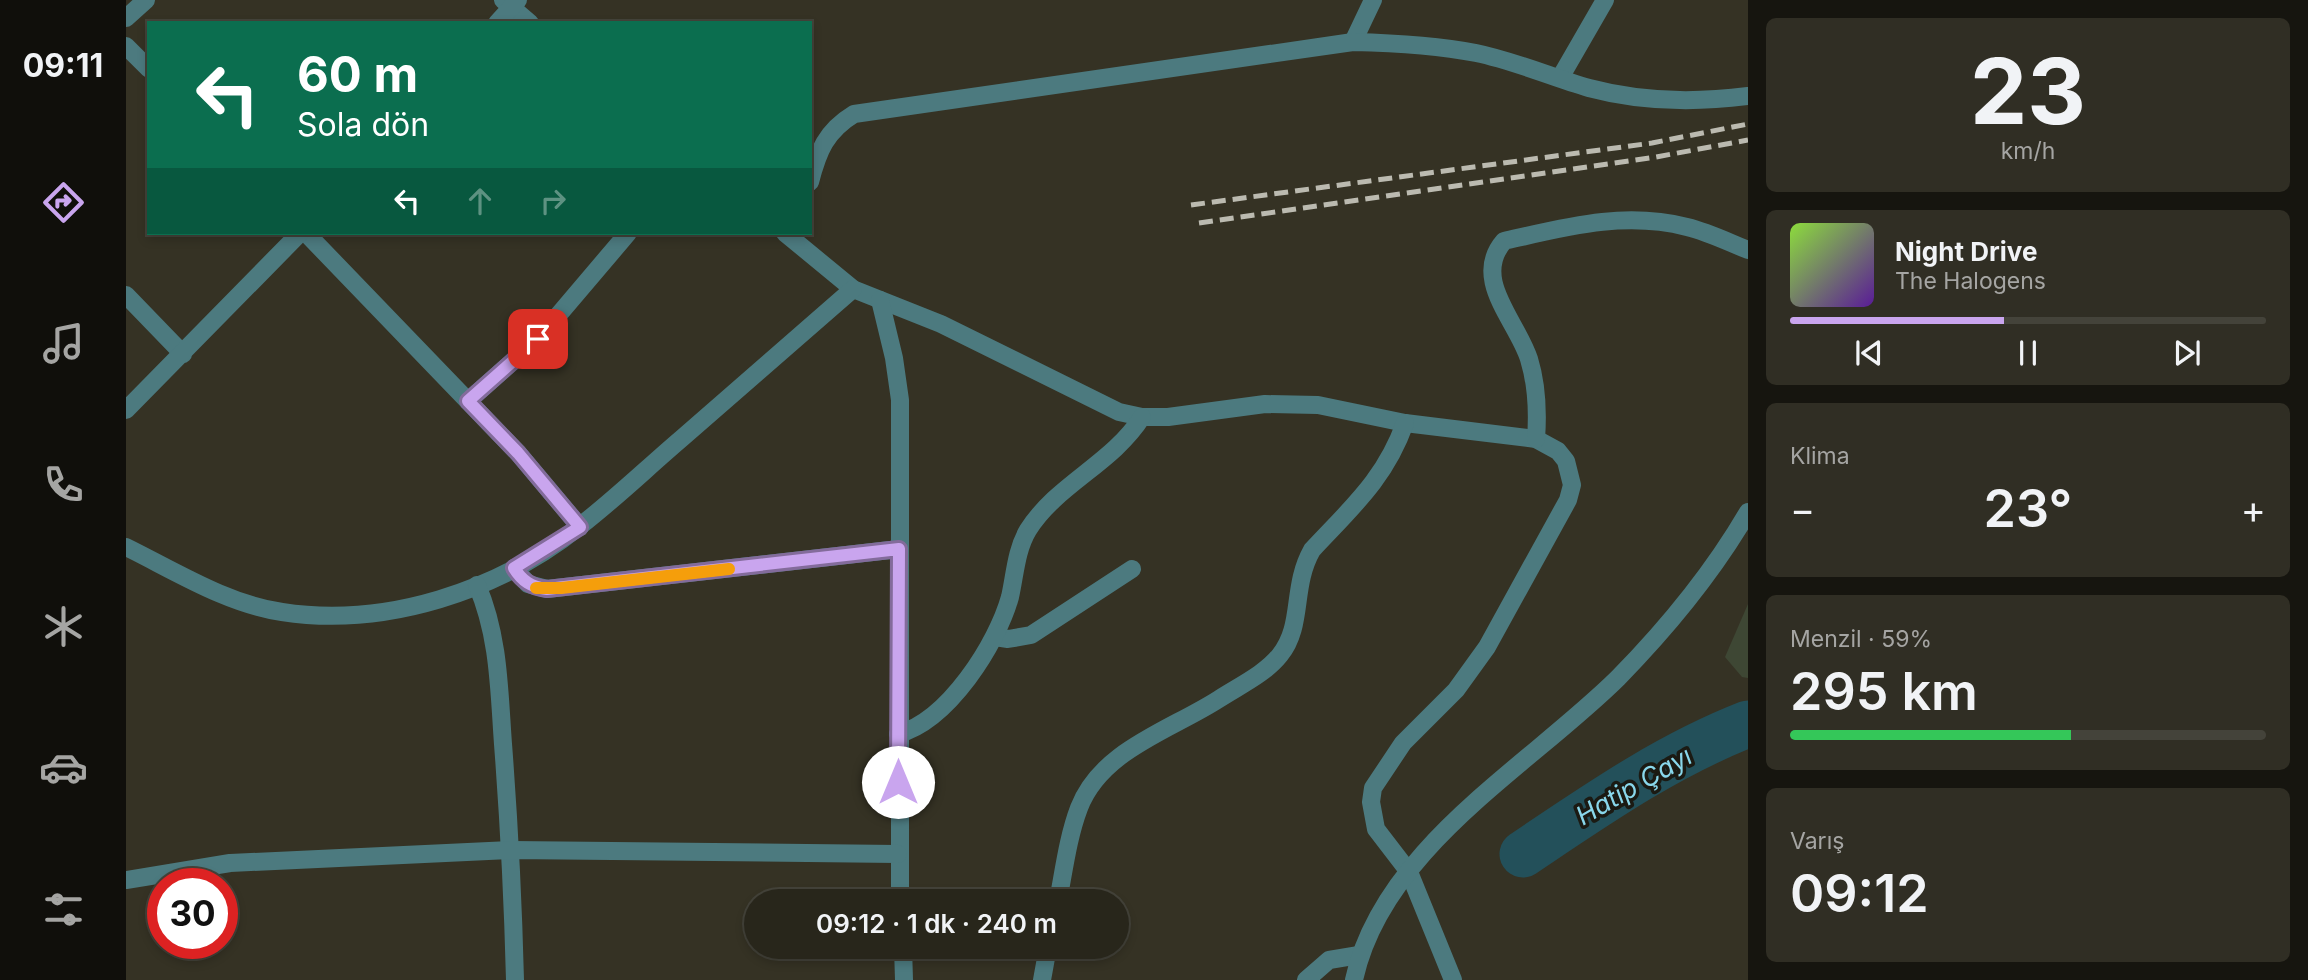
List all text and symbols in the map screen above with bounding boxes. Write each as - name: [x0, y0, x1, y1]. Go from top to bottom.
- text: 23: [1970, 36, 2086, 146]
- text: 60 m: [297, 45, 418, 104]
- text: 09:11: [23, 46, 103, 85]
- icon: left: [182, 49, 273, 140]
- text: Sola dön: [297, 105, 429, 144]
- text: km/h: [2001, 137, 2055, 165]
- icon: directions: [39, 178, 88, 227]
- icon: left: [388, 182, 426, 220]
- icon: ahead: [461, 182, 499, 220]
- icon: right: [534, 182, 572, 220]
- text: Night Drive: [1895, 236, 2037, 267]
- text: The Halogens: [1895, 267, 2046, 295]
- pin: [508, 309, 568, 369]
- icon: music: [39, 319, 88, 368]
- icon: arrive: [519, 320, 557, 358]
- icon: previous: [1850, 334, 1888, 372]
- icon: pause: [2009, 334, 2047, 372]
- icon: next: [2168, 334, 2206, 372]
- text: Klima: [1790, 442, 1850, 470]
- icon: phone: [39, 460, 88, 509]
- text: 23°: [1984, 477, 2072, 540]
- text: −: [1790, 486, 1815, 532]
- text: +: [2241, 486, 2266, 532]
- icon: climate: [39, 602, 88, 651]
- text: Menzil · 59%: [1790, 625, 1932, 653]
- text: 295 km: [1790, 660, 1978, 723]
- water label: Hatip Çayı: [1570, 740, 1697, 831]
- icon: car: [39, 743, 88, 792]
- position arrow: [861, 745, 935, 819]
- text: Varış: [1790, 827, 1844, 855]
- text: 09:12: [1790, 862, 1929, 925]
- speed limit sign: 30: [147, 868, 238, 959]
- icon: filters: [39, 885, 88, 934]
- text: 09:12 · 1 dk · 240 m: [816, 908, 1057, 939]

